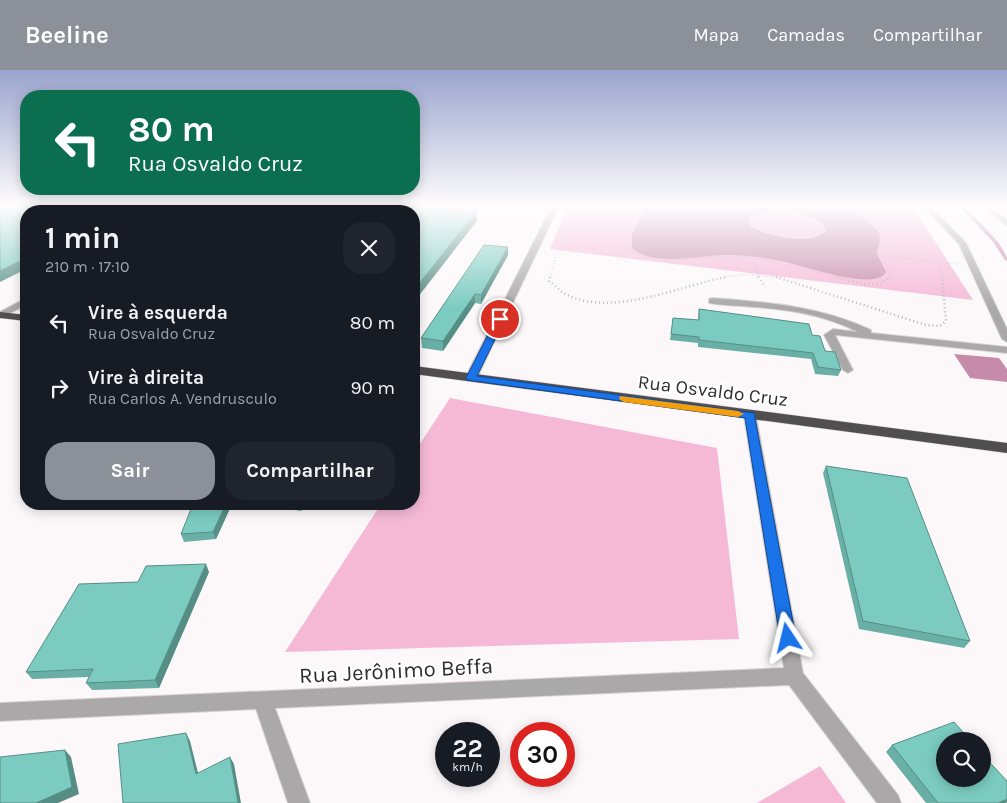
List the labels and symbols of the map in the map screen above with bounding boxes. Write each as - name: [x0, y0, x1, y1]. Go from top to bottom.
- pin: [479, 298, 521, 340]
- street label: Rua Osvaldo Cruz: [637, 371, 789, 411]
- position arrow: [761, 611, 813, 663]
- street label: Rua Jerônimo Beffa: [298, 653, 494, 689]
- speed limit sign: 30: [510, 722, 575, 787]

